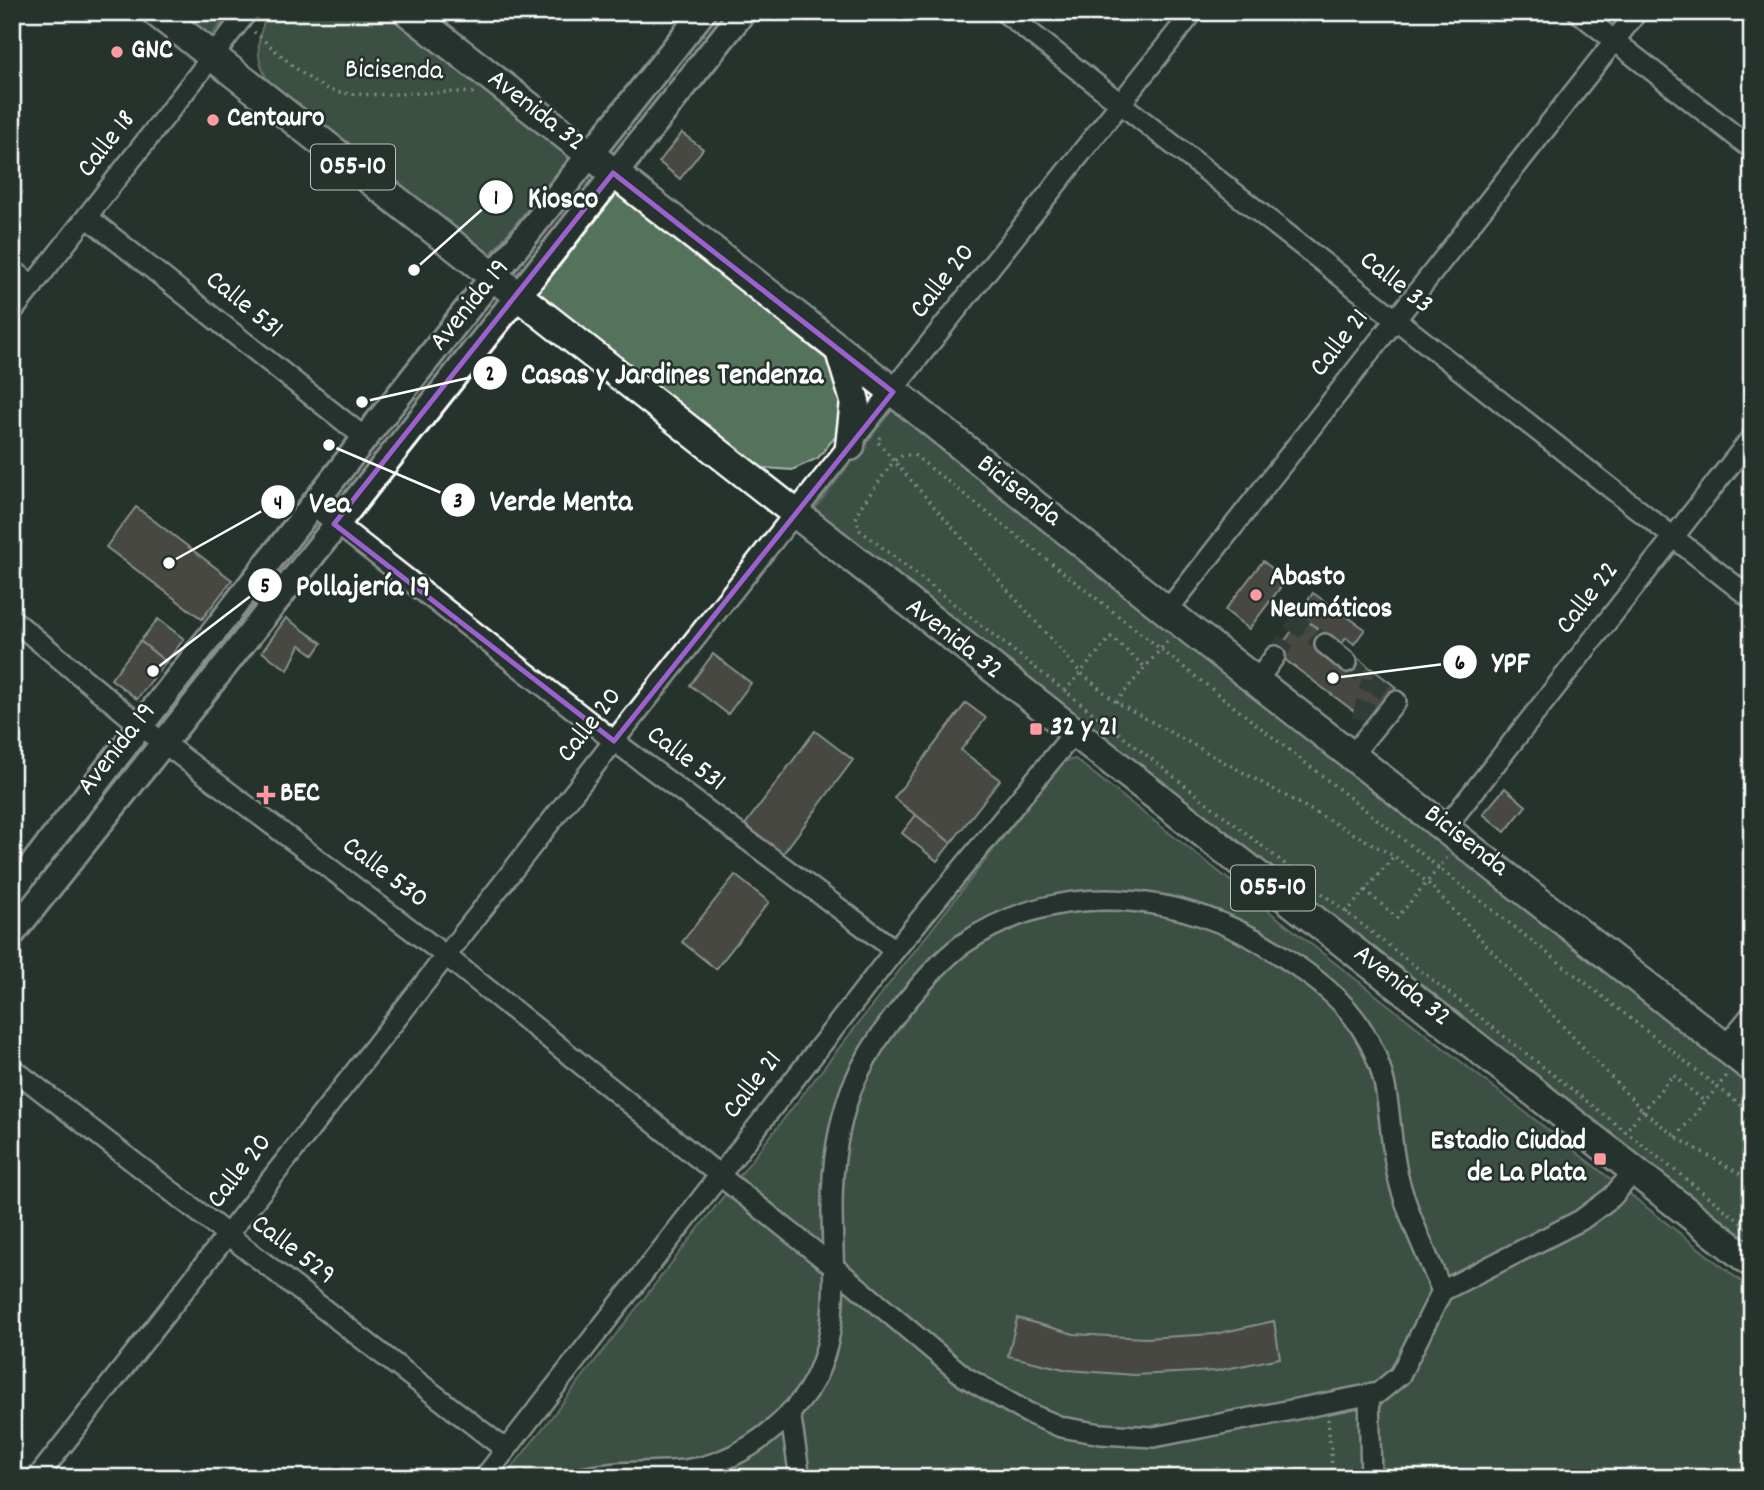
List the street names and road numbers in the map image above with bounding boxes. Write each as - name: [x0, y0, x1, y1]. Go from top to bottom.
- street label: Bicisenda: [345, 51, 444, 93]
- street label: Avenida 32: [477, 61, 593, 163]
- street label: Calle 18: [69, 103, 147, 187]
- road number: 055-10: [311, 144, 395, 190]
- street label: Calle 20: [902, 236, 986, 328]
- street label: Calle 33: [1350, 242, 1440, 326]
- street label: Avenida 19: [421, 251, 521, 361]
- street label: Calle 531: [195, 262, 291, 350]
- street label: Calle 21: [1301, 301, 1381, 387]
- street label: Bicisenda: [967, 446, 1070, 538]
- street label: Calle 22: [1548, 554, 1630, 644]
- street label: Avenida 32: [895, 589, 1011, 691]
- street label: Calle 20: [549, 680, 633, 772]
- street label: Avenida 19: [69, 695, 167, 805]
- street label: Calle 531: [637, 717, 733, 803]
- street label: Bicisenda: [1414, 796, 1517, 888]
- street label: Calle 530: [332, 828, 436, 920]
- road number: 055-10: [1231, 866, 1315, 911]
- street label: Avenida 32: [1343, 936, 1459, 1038]
- street label: Calle 21: [714, 1043, 794, 1129]
- street label: Calle 20: [199, 1126, 283, 1218]
- street label: Calle 529: [241, 1206, 343, 1296]

